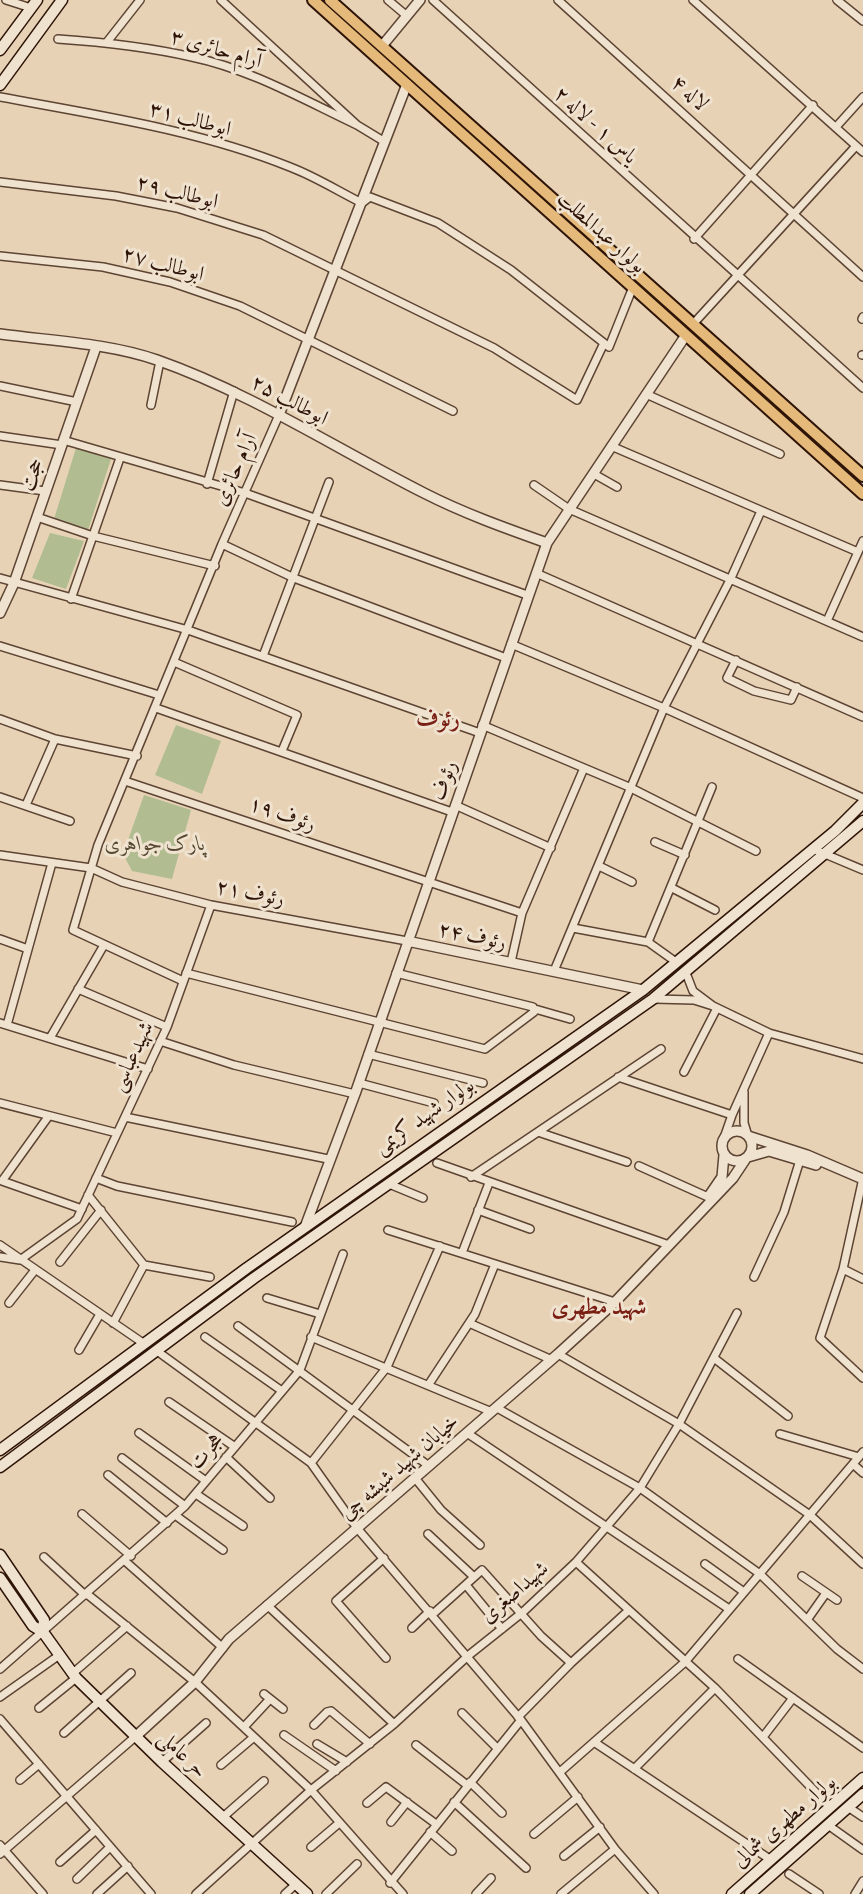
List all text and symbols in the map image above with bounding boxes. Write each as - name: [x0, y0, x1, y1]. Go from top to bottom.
- street label: آرام حائری ۳: [168, 25, 264, 75]
- street label: لاله ۴: [665, 71, 713, 117]
- street label: یاس ۱ - لاله ۲: [548, 82, 642, 170]
- street label: ابوطالب ۳۱: [146, 97, 234, 143]
- street label: ابوطالب ۲۹: [133, 171, 221, 215]
- street label: بولوار عبدالمطلب: [551, 187, 651, 279]
- street label: ابوطالب ۲۷: [119, 242, 207, 288]
- street label: ابوطالب ۲۵: [246, 370, 332, 432]
- street label: آرام حائری: [209, 430, 263, 510]
- street label: حجت: [16, 455, 50, 495]
- district label: رئوف: [416, 706, 460, 734]
- street label: رئوف: [427, 758, 463, 804]
- street label: رئوف ۱۹: [245, 792, 319, 838]
- park label: پارک جواهری: [104, 832, 206, 858]
- street label: رئوف ۲۱: [214, 875, 286, 913]
- street label: رئوف ۲۴: [436, 918, 508, 956]
- street label: شهیدعباسی: [106, 1018, 160, 1096]
- street label: بولوار شهید کریمی: [370, 1073, 480, 1161]
- district label: شهید مطهری: [552, 1294, 646, 1322]
- street label: خیابان شهید شیشه چی: [336, 1410, 464, 1526]
- street label: هجرت: [184, 1428, 230, 1476]
- street label: شهیداصغری: [476, 1557, 554, 1629]
- street label: حر عاملی: [152, 1726, 212, 1784]
- street label: بولوار مطهری شمالی: [728, 1770, 842, 1874]

